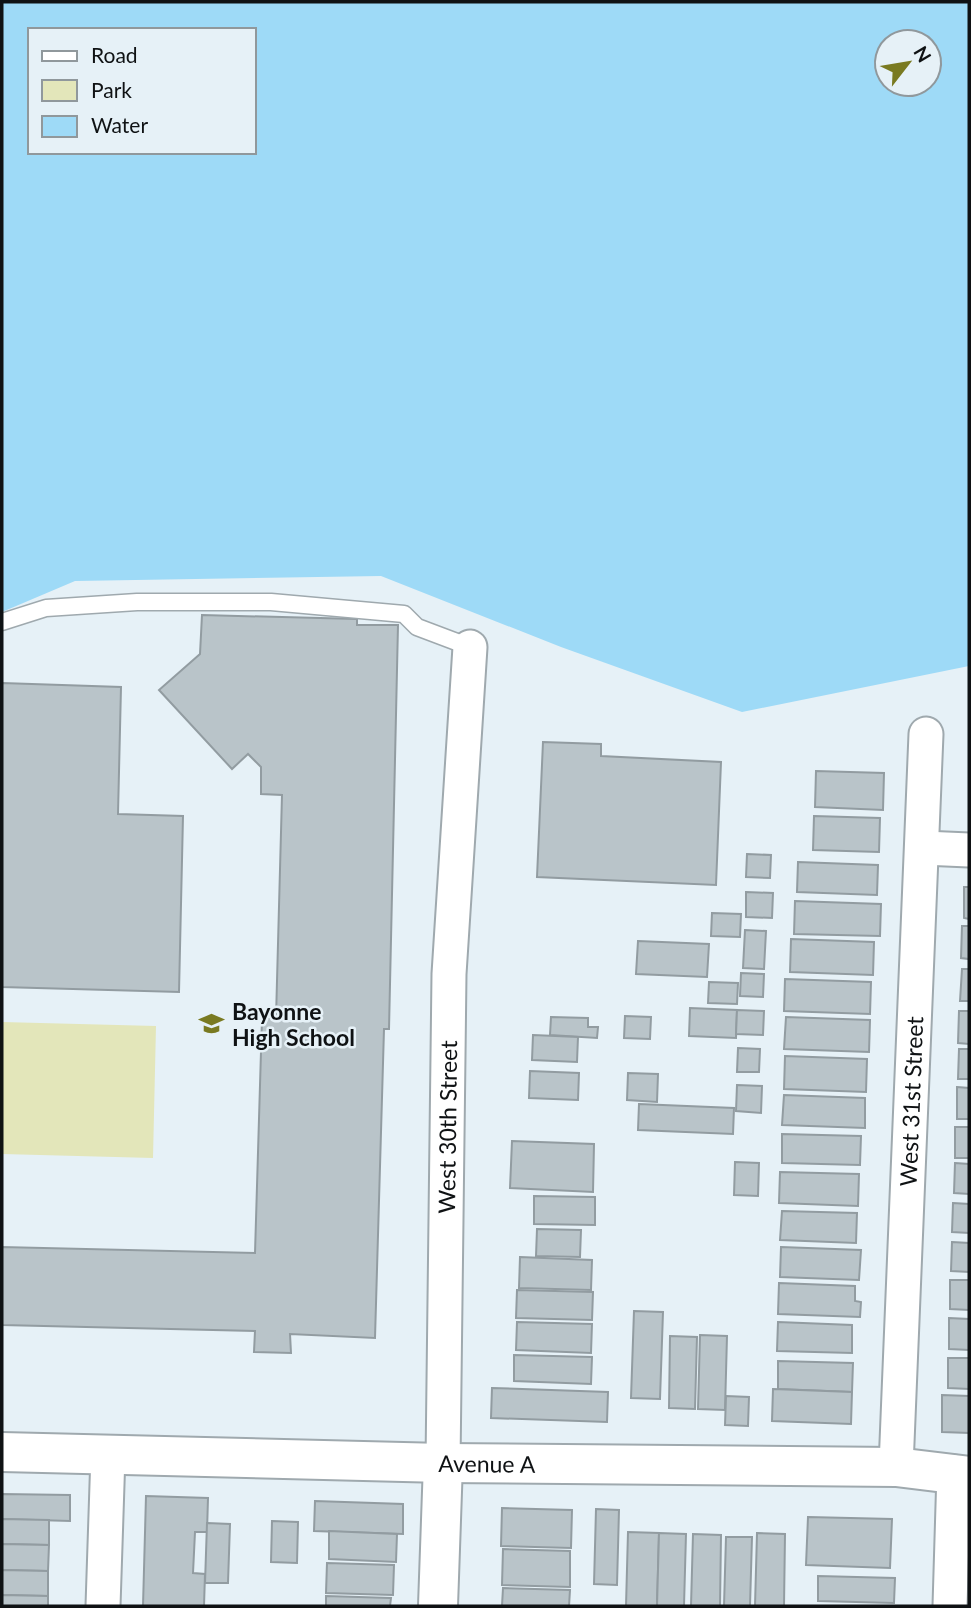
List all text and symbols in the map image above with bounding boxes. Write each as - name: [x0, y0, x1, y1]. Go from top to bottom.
- legend: [28, 28, 256, 154]
- north arrow: [873, 28, 943, 98]
- text: Road: [91, 42, 138, 67]
- text: N: [909, 42, 937, 66]
- text: Park: [91, 77, 132, 102]
- text: Water: [91, 112, 148, 137]
- place label: Bayonne High School: [232, 997, 355, 1051]
- school or university icon: Bayonne High School: [198, 1010, 226, 1038]
- street label: West 31st Street: [893, 1015, 928, 1187]
- street label: West 30th Street: [432, 1040, 462, 1214]
- street label: Avenue A: [438, 1449, 536, 1478]

